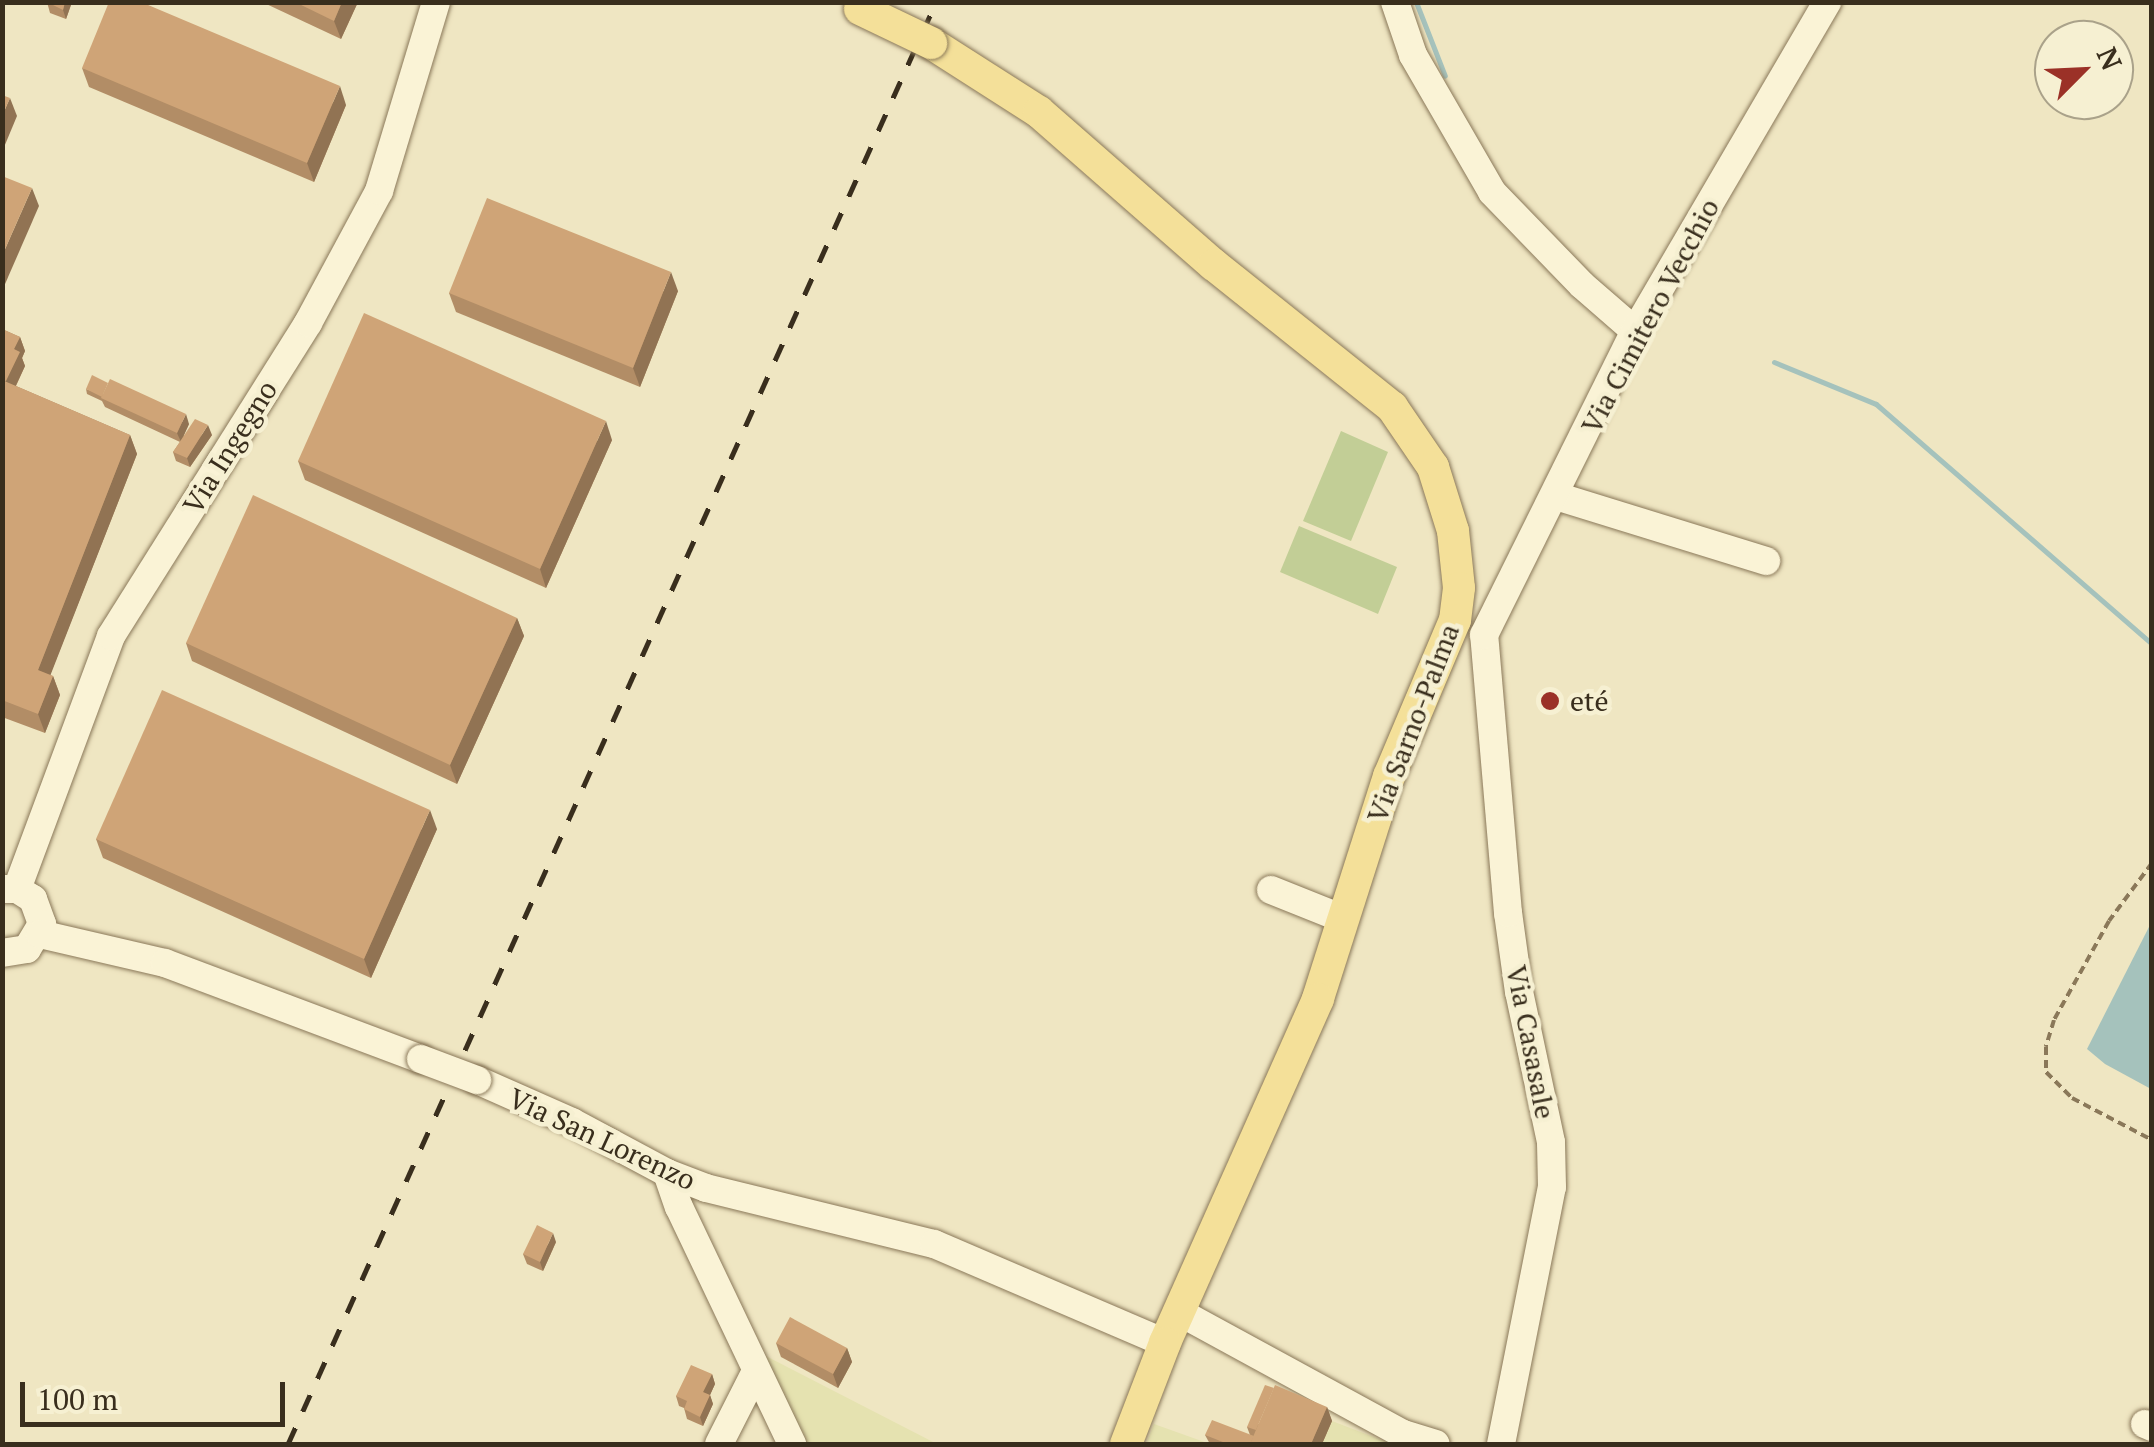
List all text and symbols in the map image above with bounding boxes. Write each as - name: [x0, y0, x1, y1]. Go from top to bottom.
- north arrow: [2034, 20, 2134, 120]
- text: N: [2089, 41, 2131, 76]
- street label: Via Cimitero Vecchio: [1574, 193, 1726, 439]
- street label: Via Ingegno: [176, 374, 284, 520]
- street label: Via Sarno-Palma: [1360, 619, 1466, 827]
- place label: eté: [1570, 684, 1609, 718]
- marker: eté: [1539, 690, 1561, 712]
- street label: Via Casasale: [1500, 962, 1562, 1122]
- street label: Via San Lorenzo: [503, 1081, 701, 1197]
- scale bar: [25, 1362, 290, 1424]
- text: 100 m: [37, 1379, 118, 1419]

